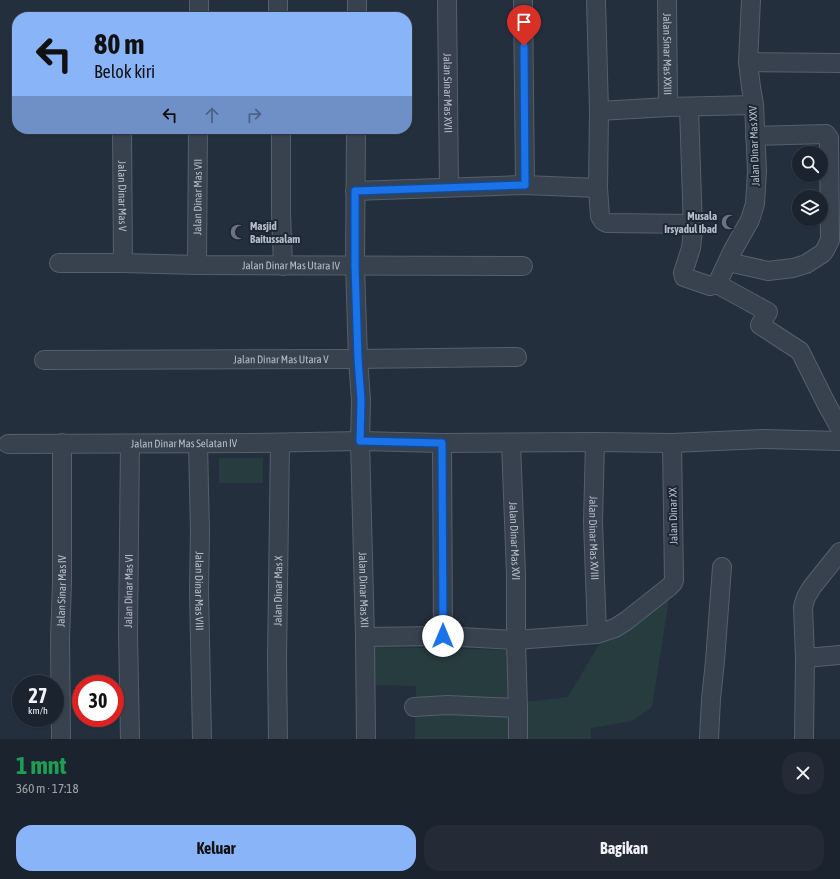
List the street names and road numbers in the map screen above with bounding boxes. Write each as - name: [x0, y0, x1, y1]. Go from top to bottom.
- street label: Jalan Sinar Mas XXIII: [661, 13, 674, 95]
- street label: Jalan Sinar Mas XVII: [442, 53, 454, 133]
- street label: Jalan Dinar Mas XXV: [747, 105, 761, 186]
- street label: Jalan Dinar Mas VII: [191, 159, 204, 235]
- street label: Jalan Dinar Mas V: [116, 161, 129, 232]
- street label: Jalan Dinar Mas Utara IV: [242, 259, 341, 271]
- street label: Jalan Dinar Mas Utara V: [233, 353, 329, 365]
- street label: Jalan Dinar Mas Selatan IV: [131, 437, 238, 450]
- street label: Jalan Dinar XX: [667, 487, 679, 545]
- street label: Jalan Dinar Mas XVIII: [587, 496, 601, 580]
- street label: Jalan Dinar Mas XVI: [507, 501, 522, 580]
- street label: Jalan Dinar Mas VIII: [193, 551, 206, 631]
- street label: Jalan Dinar Mas XII: [357, 552, 371, 628]
- street label: Jalan Sinar Mas IV: [54, 554, 68, 627]
- street label: Jalan Dinar Mas VI: [122, 554, 135, 628]
- street label: Jalan Dinar Mas X: [271, 556, 284, 626]

